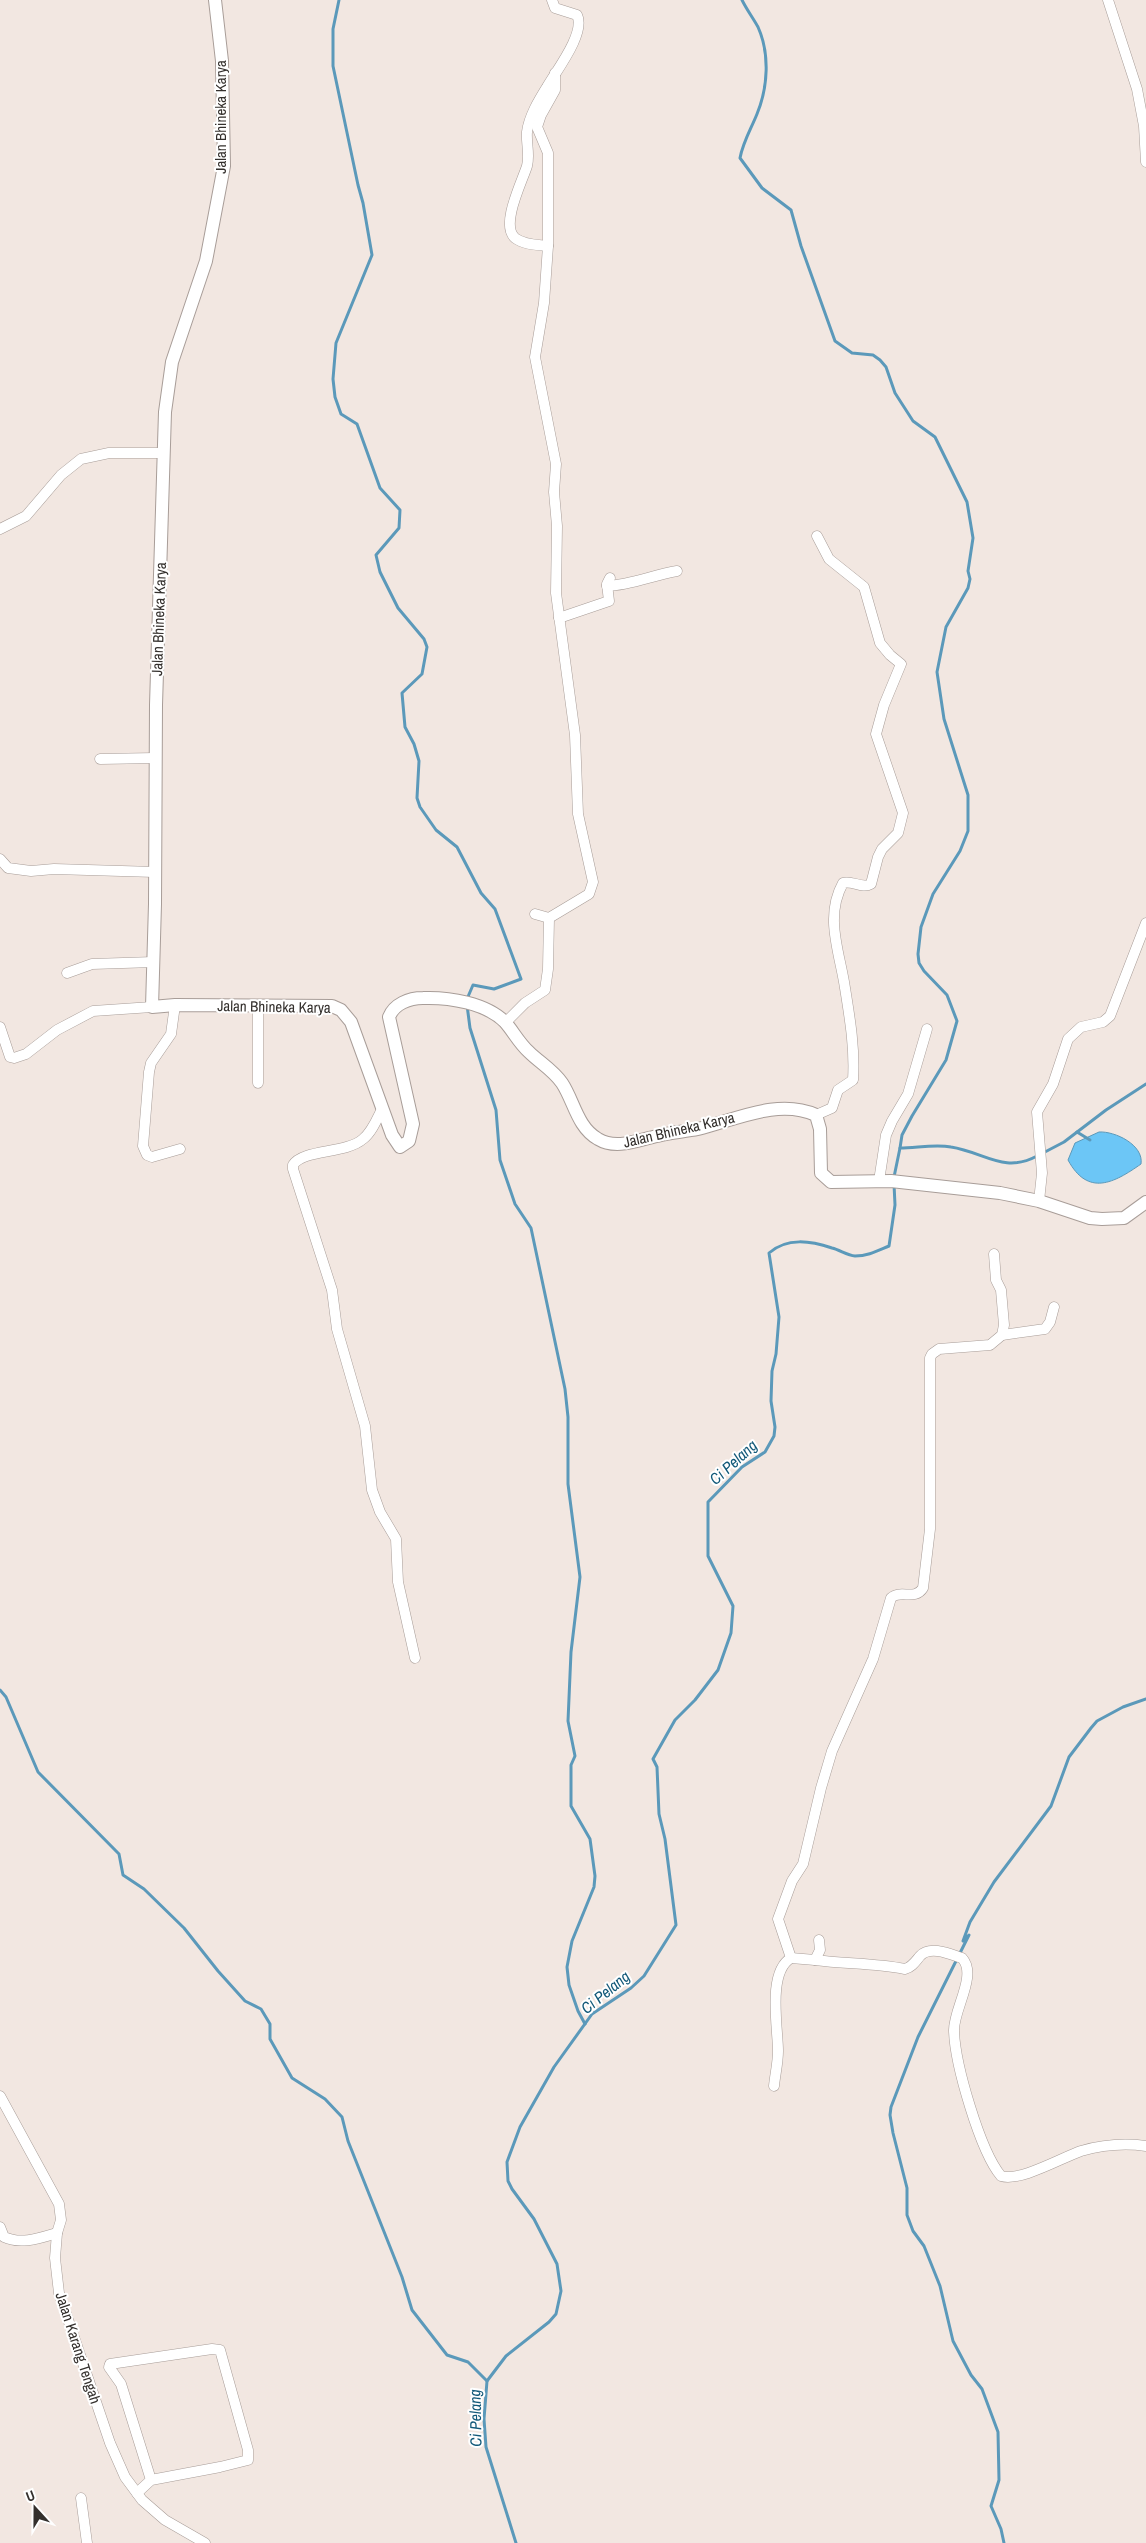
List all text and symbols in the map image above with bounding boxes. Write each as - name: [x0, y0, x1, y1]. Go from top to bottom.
- street label: Jalan Bhineka Karya: [210, 60, 231, 174]
- street label: Jalan Bhineka Karya: [146, 562, 171, 676]
- street label: Jalan Bhineka Karya: [217, 995, 331, 1018]
- street label: Jalan Bhineka Karya: [621, 1106, 737, 1153]
- water label: Ci Pelang: [704, 1435, 762, 1489]
- water label: Ci Pelang: [576, 1965, 634, 2019]
- street label: Jalan Karang Tengah: [51, 2289, 106, 2406]
- water label: Ci Pelang: [463, 2389, 487, 2447]
- north arrow: [10, 2483, 60, 2533]
- text: U: [23, 2486, 37, 2506]

